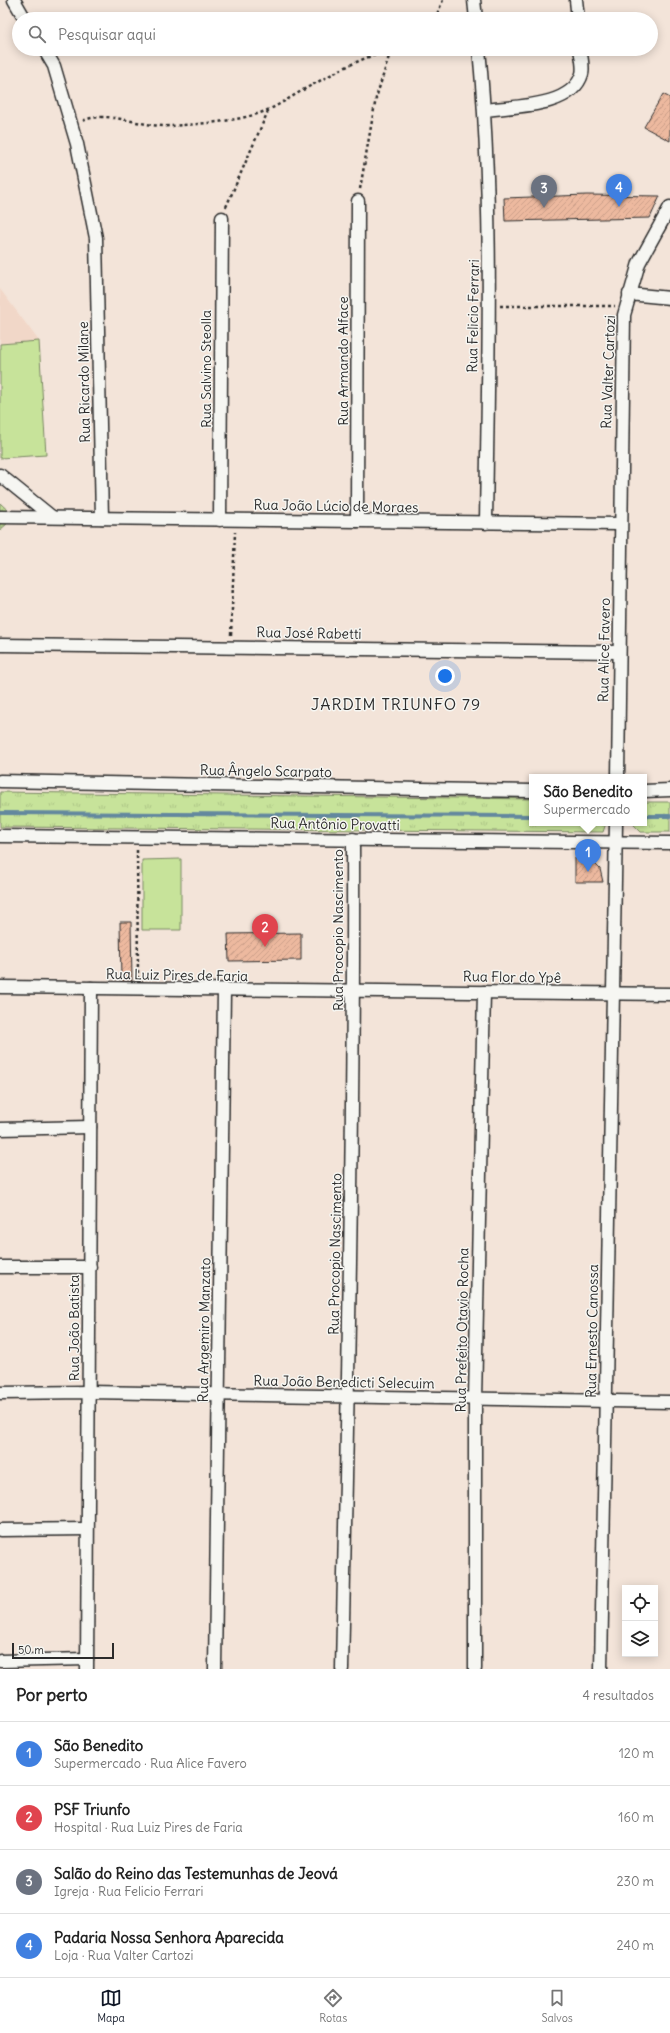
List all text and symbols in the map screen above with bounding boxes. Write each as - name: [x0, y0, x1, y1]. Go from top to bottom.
- search box: [12, 12, 658, 56]
- icon: search: [26, 23, 48, 45]
- text: Pesquisar aqui: [58, 25, 156, 44]
- pin: 4: [606, 174, 632, 207]
- pin: 3: [531, 175, 557, 208]
- street label: Rua Felicio Ferrari: [463, 259, 483, 373]
- street label: Rua Armando Alface: [334, 296, 352, 426]
- street label: Rua Salvino Steolla: [197, 310, 215, 428]
- street label: Rua Valter Cartozi: [597, 315, 619, 429]
- street label: Rua Ricardo Milane: [74, 321, 94, 443]
- street label: Rua João Lúcio de Moraes: [253, 496, 419, 516]
- street label: Rua Alice Favero: [594, 598, 614, 702]
- street label: Rua José Rabetti: [256, 623, 362, 643]
- your location: [435, 666, 455, 686]
- district label: JARDIM TRIUNFO 79: [311, 694, 481, 714]
- street label: Rua Ângelo Scarpato: [200, 761, 332, 781]
- popup: [529, 774, 647, 826]
- text: São Benedito: [543, 782, 633, 801]
- text: Supermercado: [543, 801, 630, 818]
- street label: Rua Antônio Provatti: [270, 814, 400, 834]
- pin: 1: [575, 839, 601, 872]
- street label: Rua Procopio Nascimento: [329, 849, 347, 1011]
- pin: 2: [252, 914, 278, 947]
- street label: Rua Luiz Pires de Faria: [106, 965, 248, 985]
- street label: Rua Flor do Ypê: [463, 967, 561, 987]
- street label: Rua Procopio Nascimento: [325, 1173, 345, 1335]
- street label: Rua Prefeito Otavio Rocha: [452, 1247, 472, 1413]
- street label: Rua Argemiro Manzato: [194, 1257, 214, 1403]
- street label: Rua Ernesto Canossa: [582, 1264, 602, 1398]
- street label: Rua João Batista: [65, 1275, 83, 1381]
- street label: Rua João Benedicti Selecuim: [253, 1371, 435, 1393]
- map controls: [622, 1585, 658, 1657]
- button: locate: [622, 1585, 658, 1621]
- button: layers: [622, 1621, 658, 1657]
- scale bar: [12, 1641, 114, 1660]
- text: 50 m: [18, 1643, 44, 1657]
- text: Por perto: [16, 1684, 87, 1706]
- text: 4 resultados: [582, 1687, 654, 1704]
- text: São Benedito: [54, 1736, 143, 1755]
- text: 1: [26, 1745, 32, 1762]
- text: 120 m: [619, 1745, 654, 1762]
- text: Supermercado · Rua Alice Favero: [54, 1755, 247, 1772]
- text: PSF Triunfo: [54, 1800, 130, 1819]
- text: 2: [25, 1809, 33, 1826]
- text: 160 m: [618, 1809, 654, 1826]
- text: Hospital · Rua Luiz Pires de Faria: [54, 1819, 243, 1836]
- text: Salão do Reino das Testemunhas de Jeová: [54, 1864, 338, 1883]
- text: 3: [25, 1873, 33, 1890]
- text: 230 m: [616, 1873, 654, 1890]
- text: Igreja · Rua Felicio Ferrari: [54, 1883, 203, 1900]
- text: Padaria Nossa Senhora Aparecida: [54, 1928, 284, 1947]
- text: 4: [25, 1937, 33, 1954]
- text: 240 m: [617, 1937, 654, 1954]
- text: Loja · Rua Valter Cartozi: [54, 1947, 193, 1964]
- tab: Mapa: [97, 1987, 125, 2025]
- tab: Rotas: [319, 1987, 347, 2025]
- tab: Salvos: [541, 1987, 573, 2025]

